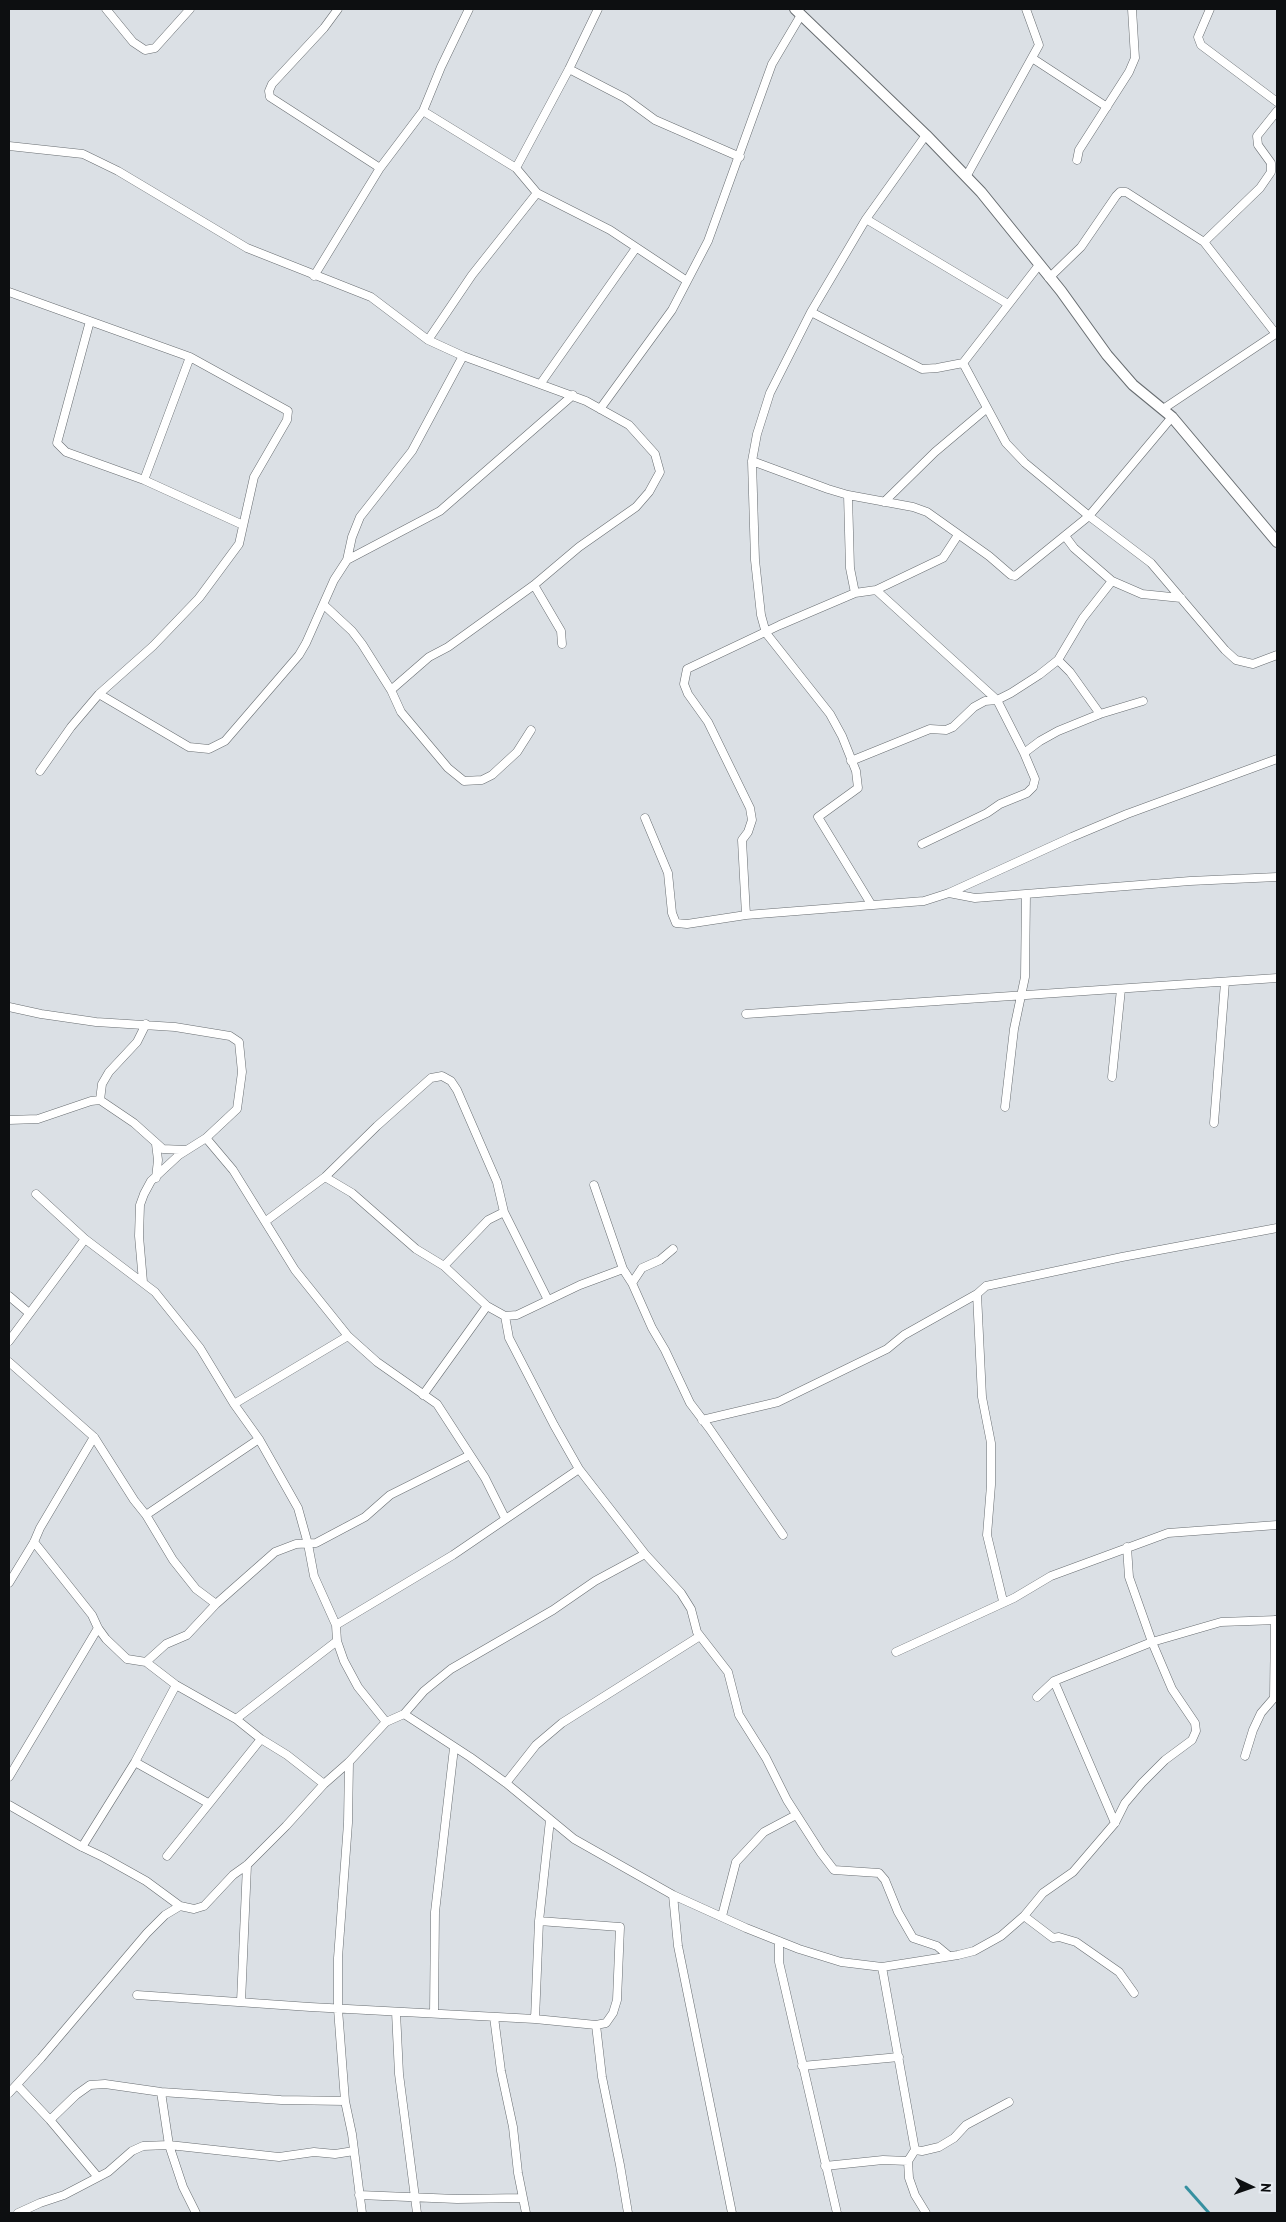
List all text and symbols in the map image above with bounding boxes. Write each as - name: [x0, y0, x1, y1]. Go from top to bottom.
- north arrow: [1226, 2162, 1276, 2212]
- text: N: [1257, 2183, 1275, 2193]

